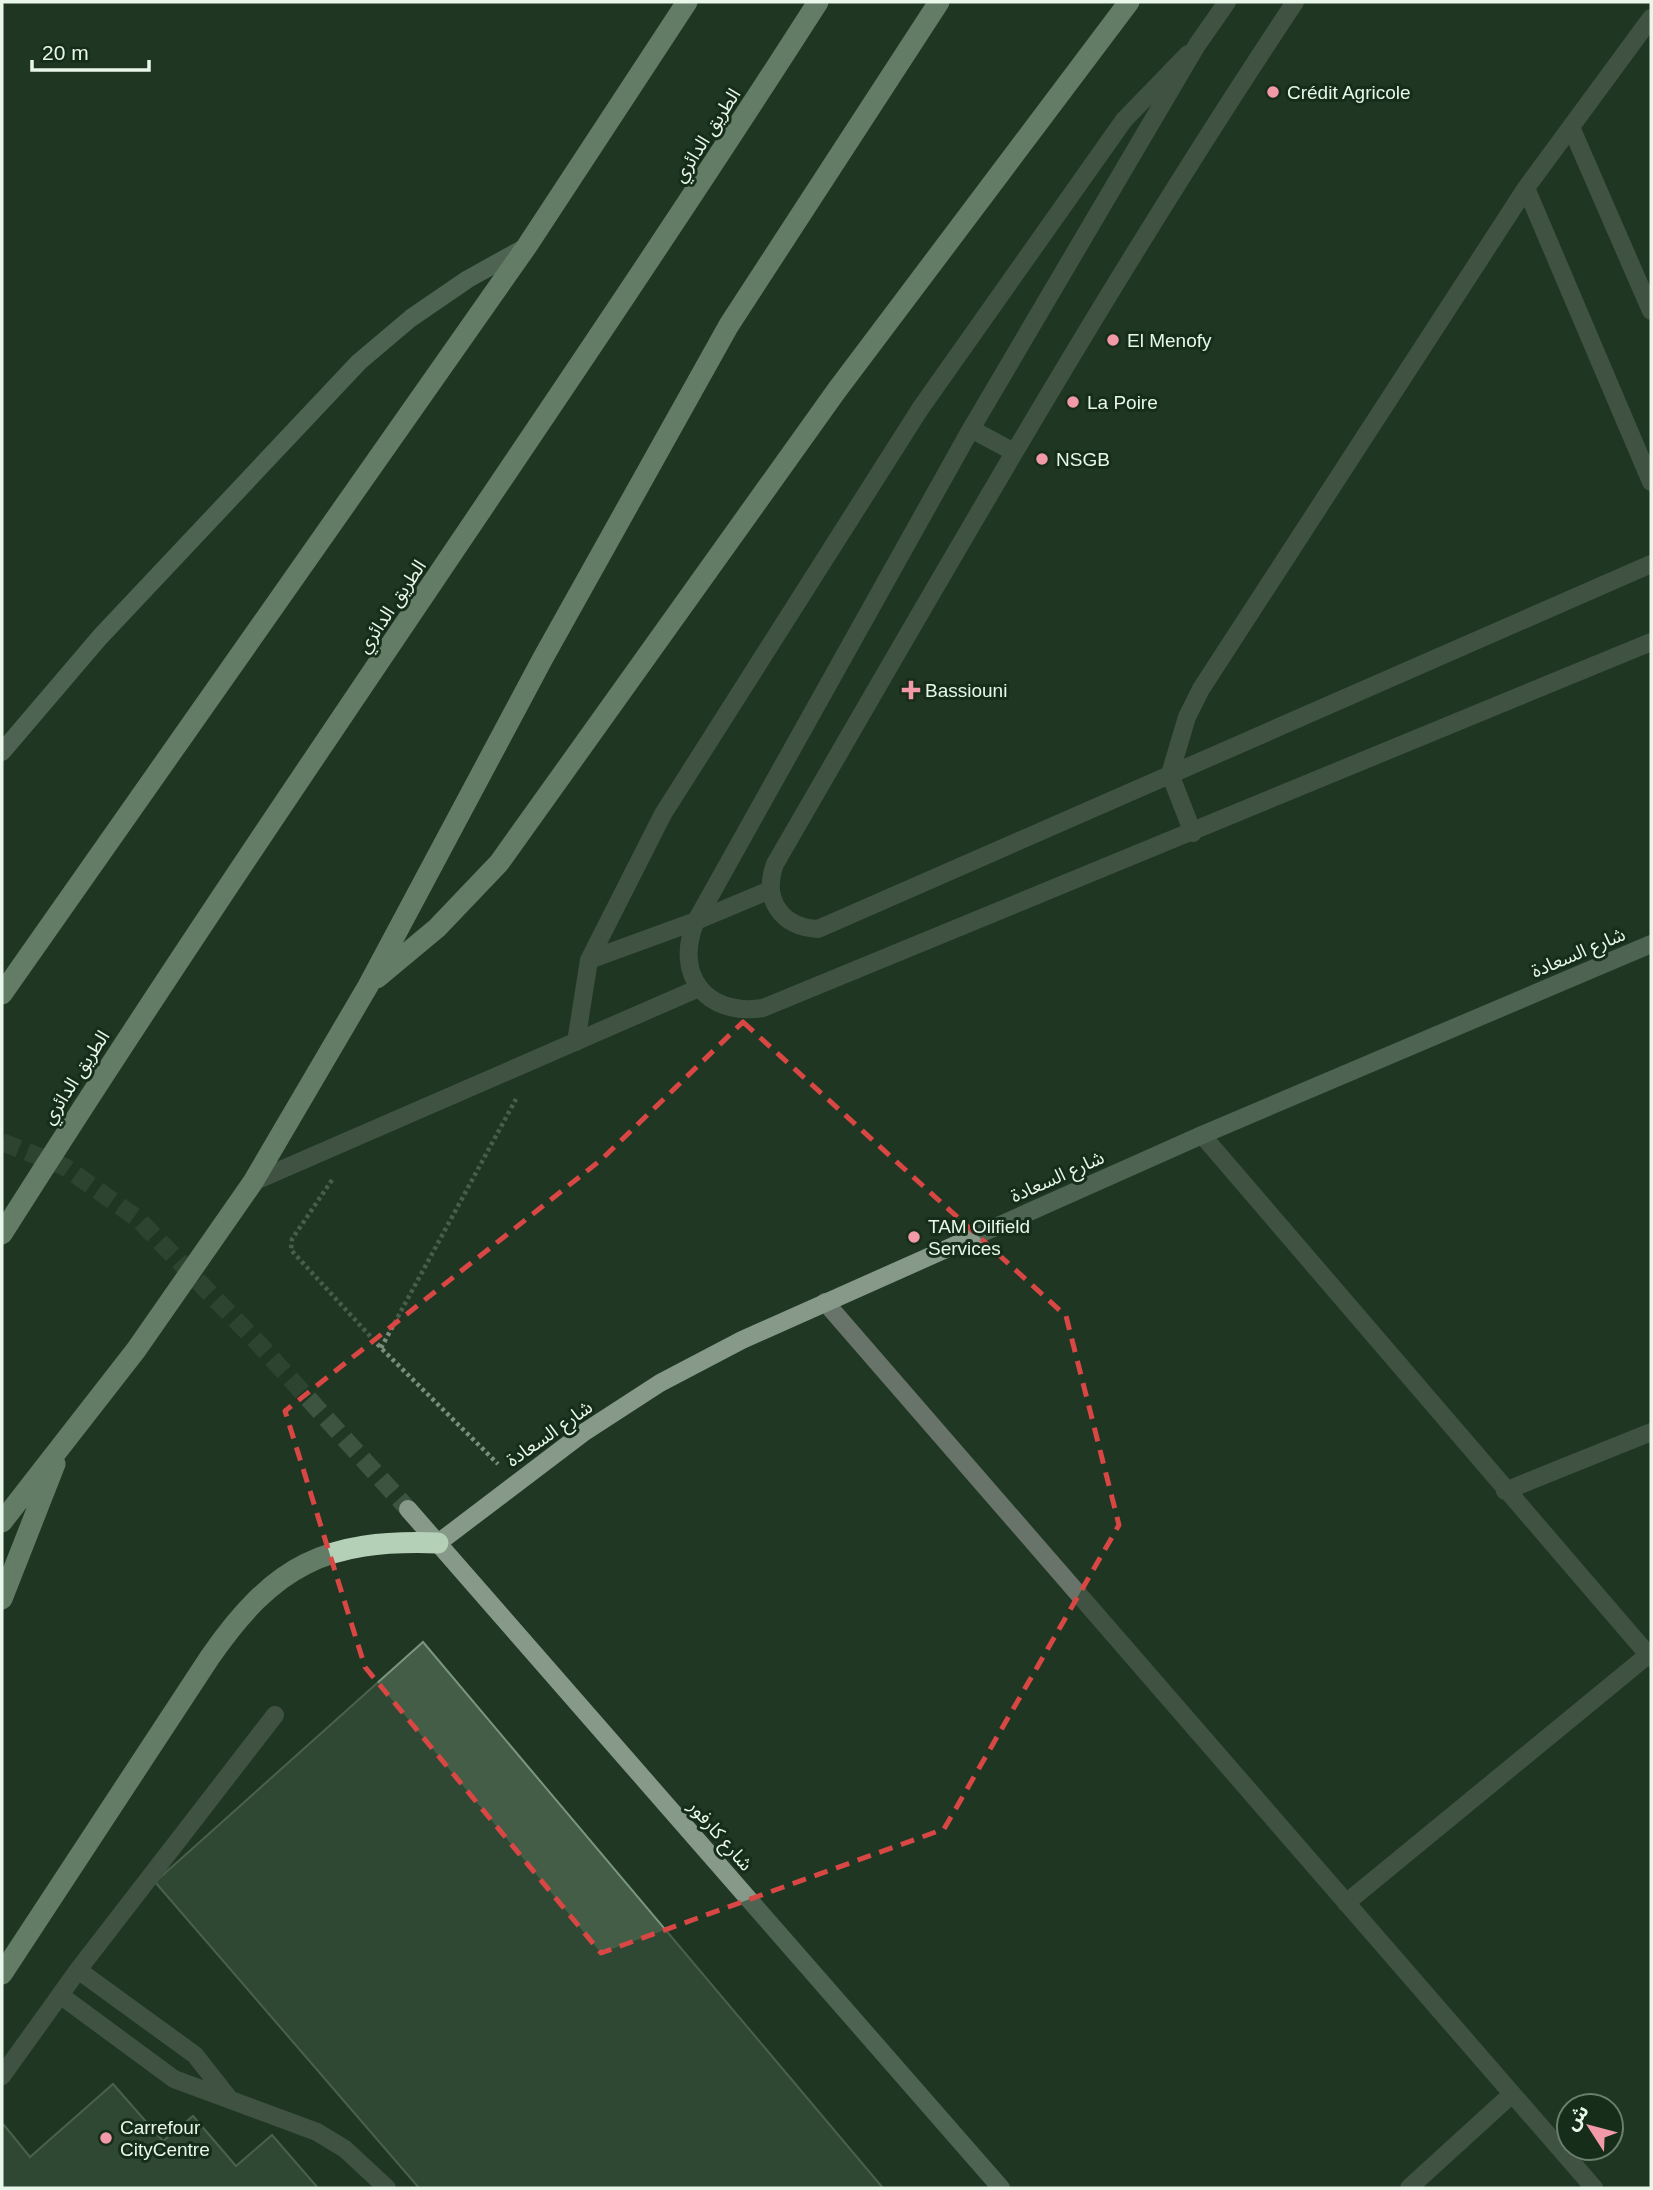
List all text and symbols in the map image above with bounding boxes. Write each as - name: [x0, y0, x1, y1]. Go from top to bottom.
- scale bar: [32, 28, 149, 72]
- text: 20 m: [42, 41, 89, 64]
- place label: Crédit Agricole: [1287, 82, 1411, 103]
- marker: Crédit Agricole: [1265, 84, 1281, 100]
- street label: الطريق الدائري: [668, 85, 748, 188]
- place label: El Menofy: [1127, 330, 1212, 351]
- marker: El Menofy: [1105, 332, 1121, 348]
- place label: La Poire: [1087, 392, 1158, 413]
- marker: La Poire: [1065, 394, 1081, 410]
- place label: NSGB: [1056, 449, 1110, 470]
- marker: NSGB: [1034, 451, 1050, 467]
- street label: الطريق الدائري: [353, 556, 434, 659]
- place label: Bassiouni: [925, 680, 1007, 701]
- marker: Bassiouni: [903, 682, 919, 698]
- street label: شارع السعادة: [1528, 923, 1630, 984]
- street label: الطريق الدائري: [37, 1027, 117, 1130]
- street label: شارع السعادة: [1007, 1147, 1108, 1209]
- place label: TAM Oilfield Services: [928, 1216, 1030, 1259]
- marker: TAM Oilfield Services: [906, 1229, 922, 1245]
- street label: شارع السعادة: [502, 1396, 598, 1473]
- street label: شارع كارفور: [681, 1795, 757, 1877]
- north arrow: [1555, 2092, 1625, 2162]
- text: ش: [1561, 2101, 1593, 2134]
- place label: Carrefour CityCentre: [120, 2117, 210, 2160]
- marker: Carrefour CityCentre: [98, 2130, 114, 2146]

